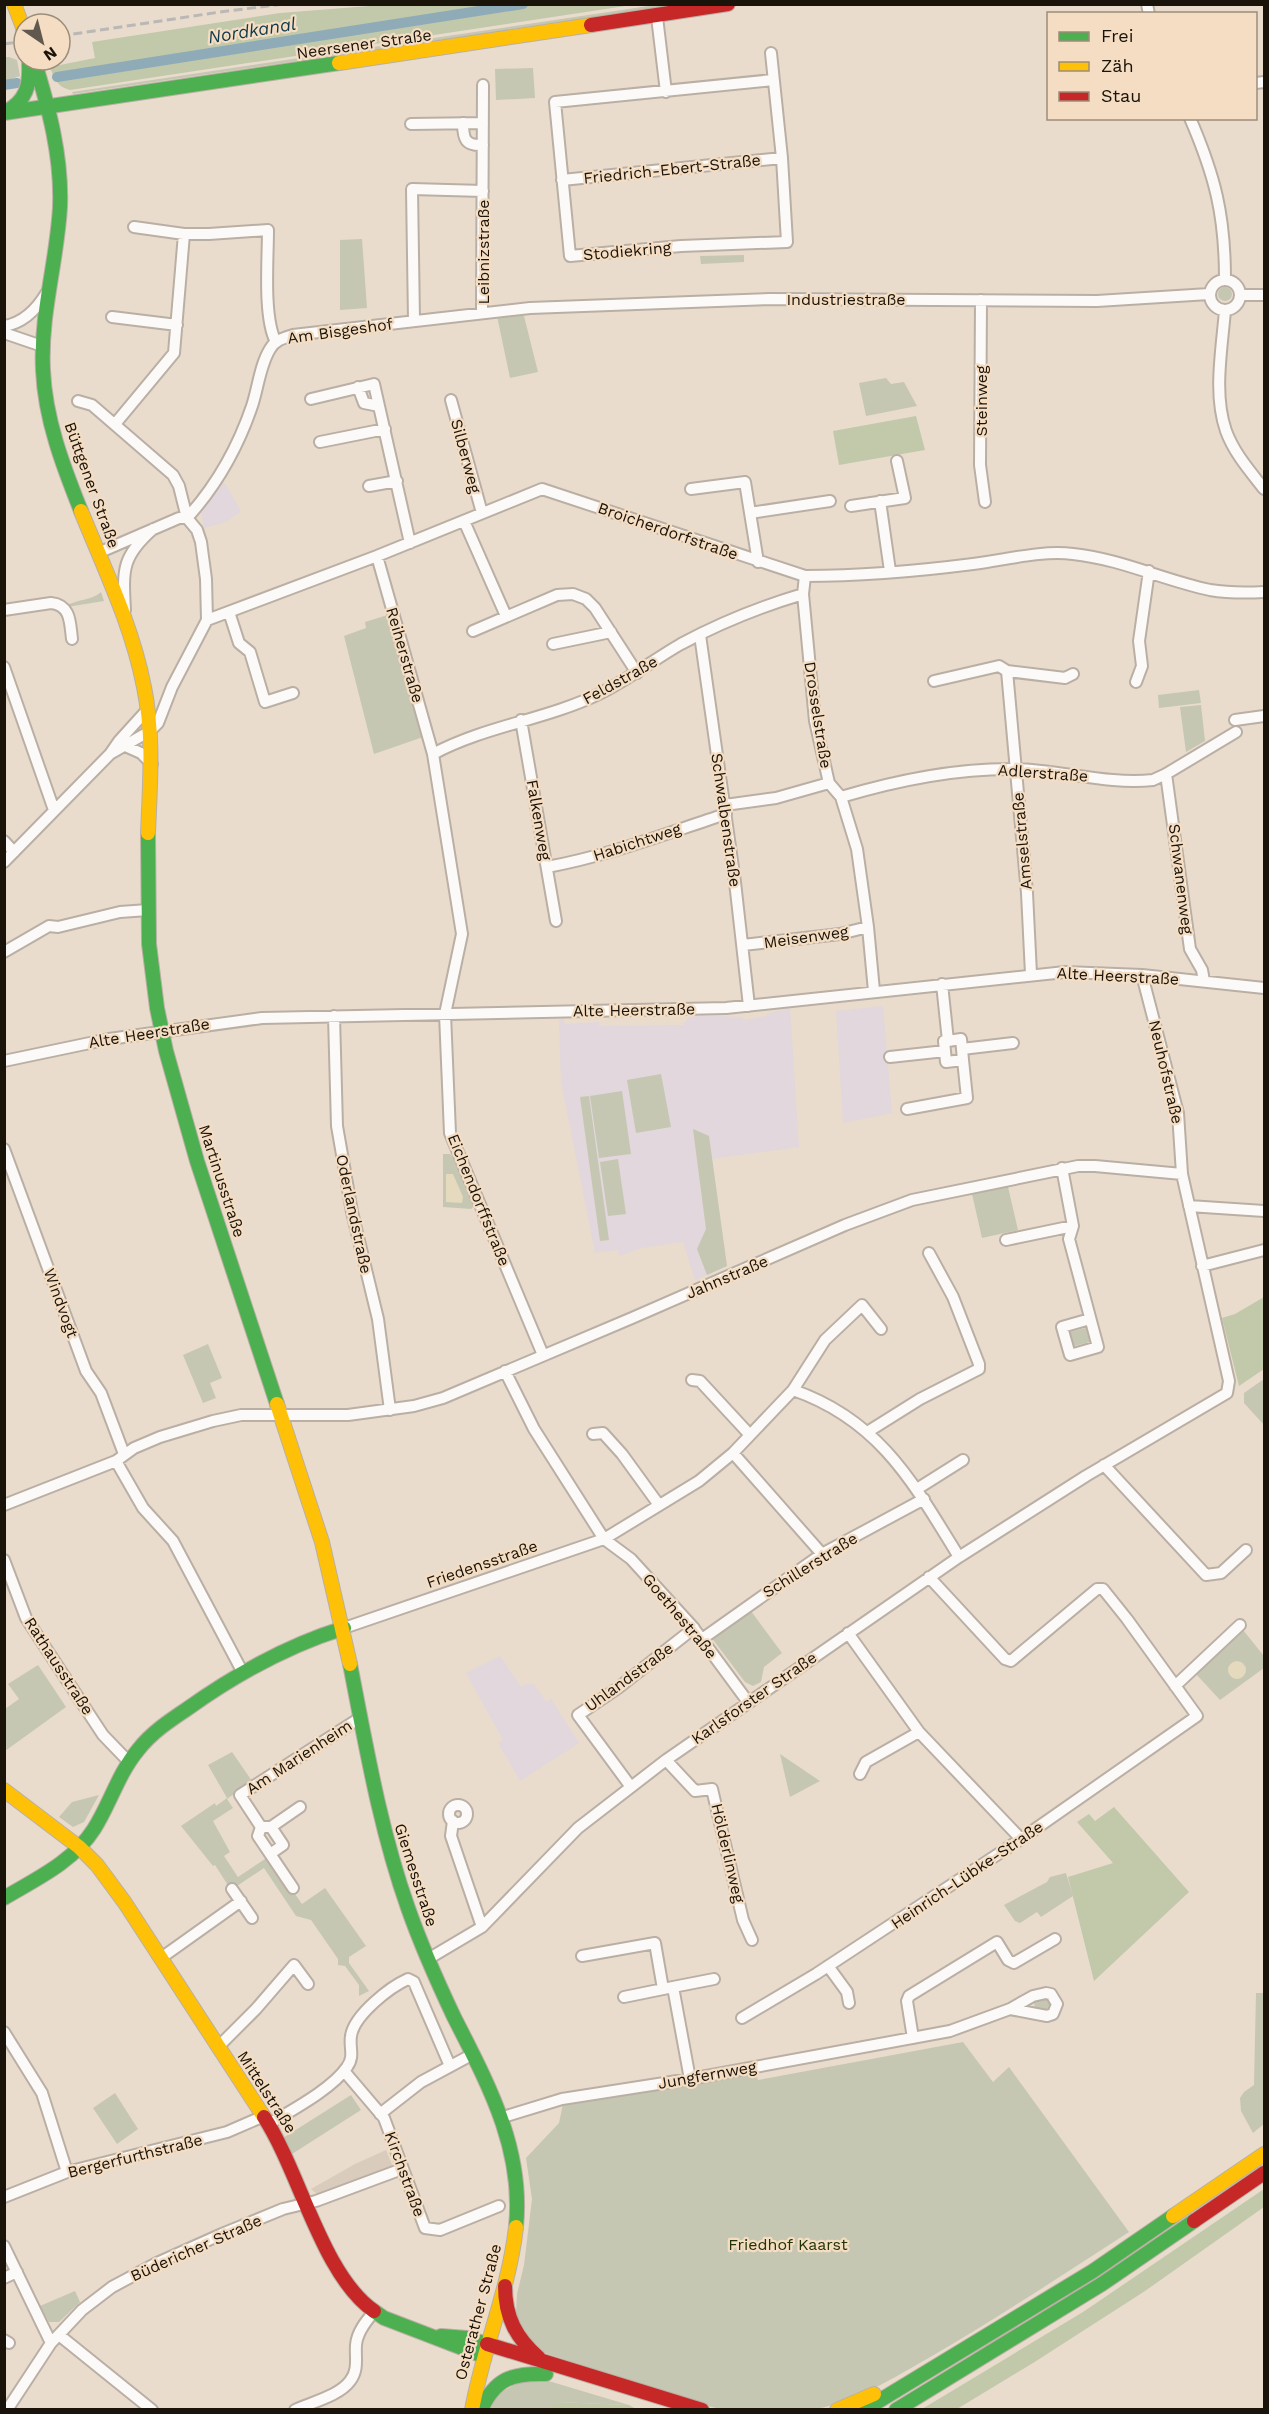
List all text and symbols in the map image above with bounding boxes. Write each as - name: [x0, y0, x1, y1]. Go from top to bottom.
- north arrow: [12, 12, 72, 72]
- legend: [1047, 12, 1257, 120]
- water label: Nordkanal: [206, 13, 298, 47]
- street label: Neersener Straße: [295, 25, 433, 63]
- text: Frei: [1101, 25, 1133, 46]
- text: N: [40, 43, 61, 65]
- text: Zäh: [1101, 55, 1134, 76]
- text: Stau: [1101, 85, 1141, 106]
- street label: Friedrich-Ebert-Straße: [582, 150, 762, 188]
- street label: Leibnizstraße: [474, 199, 493, 305]
- street label: Stodiekring: [582, 238, 672, 264]
- street label: Industriestraße: [786, 290, 906, 309]
- street label: Am Bisgeshof: [286, 314, 395, 348]
- street label: Steinweg: [972, 365, 991, 437]
- street label: Silberweg: [447, 417, 485, 496]
- street label: Büttgener Straße: [60, 419, 124, 551]
- street label: Broicherdorfstraße: [595, 498, 741, 564]
- street label: Reiherstraße: [382, 605, 428, 705]
- street label: Feldstraße: [579, 652, 661, 708]
- street label: Drosselstraße: [800, 660, 836, 770]
- street label: Schwalbenstraße: [707, 752, 745, 888]
- street label: Adlerstraße: [997, 760, 1089, 786]
- street label: Falkenweg: [523, 778, 556, 862]
- street label: Amselstraße: [1008, 791, 1036, 891]
- street label: Habichtweg: [591, 819, 684, 865]
- street label: Schwanenweg: [1165, 823, 1197, 936]
- street label: Meisenweg: [762, 922, 850, 952]
- street label: Alte Heerstraße: [1056, 963, 1180, 989]
- street label: Alte Heerstraße: [573, 999, 695, 1021]
- street label: Alte Heerstraße: [87, 1014, 211, 1052]
- street label: Neuhofstraße: [1145, 1018, 1187, 1126]
- street label: Martinusstraße: [195, 1122, 249, 1240]
- street label: Eichendorffstraße: [444, 1131, 514, 1269]
- street label: Oderlandstraße: [332, 1153, 376, 1275]
- street label: Jahnstraße: [683, 1251, 771, 1303]
- street label: Windvogt: [40, 1266, 82, 1341]
- street label: Schillerstraße: [759, 1528, 861, 1602]
- street label: Friedensstraße: [424, 1536, 540, 1592]
- street label: Goethestraße: [639, 1569, 721, 1663]
- street label: Rathausstraße: [20, 1613, 98, 1719]
- street label: Uhlandstraße: [581, 1639, 677, 1715]
- street label: Karlsforster Straße: [688, 1648, 820, 1748]
- street label: Am Marienheim: [242, 1716, 356, 1798]
- street label: Hölderlinweg: [707, 1801, 749, 1905]
- street label: Heinrich-Lübke-Straße: [887, 1817, 1047, 1933]
- street label: Giemesstraße: [390, 1821, 442, 1929]
- street label: Mittelstraße: [233, 2047, 301, 2137]
- street label: Jungfernweg: [656, 2057, 758, 2093]
- street label: Kirchstraße: [381, 2129, 429, 2219]
- street label: Bergerfurthstraße: [66, 2130, 204, 2182]
- street label: Büdericher Straße: [127, 2211, 265, 2285]
- park label: Friedhof Kaarst: [728, 2235, 848, 2254]
- street label: Osterather Straße: [451, 2242, 505, 2382]

